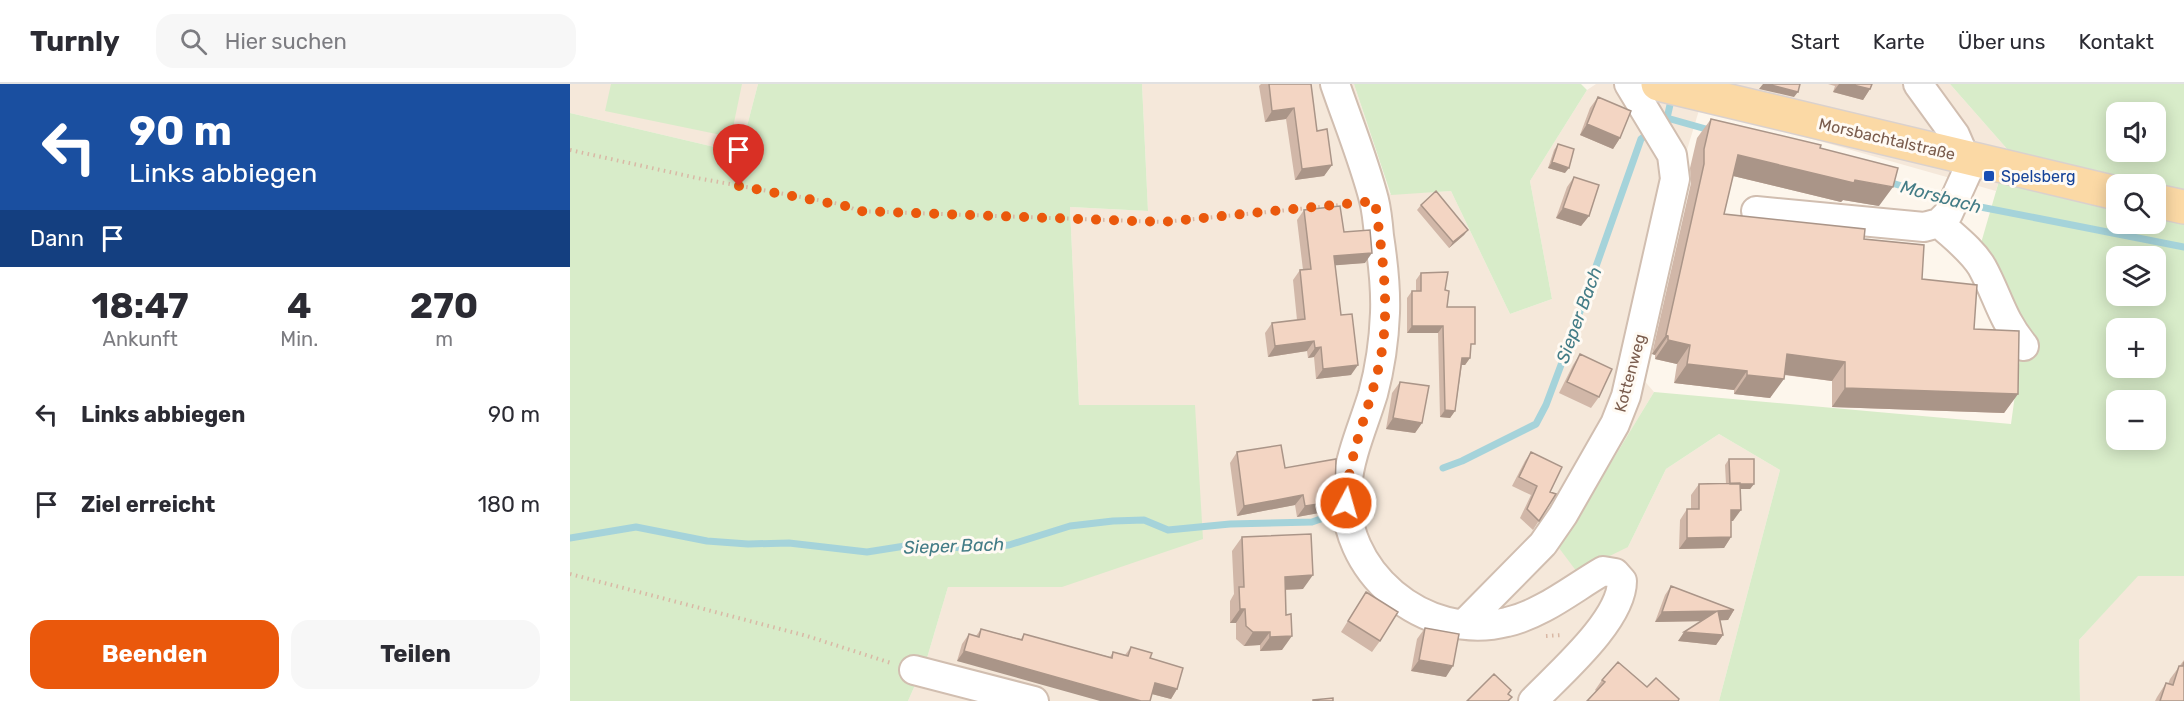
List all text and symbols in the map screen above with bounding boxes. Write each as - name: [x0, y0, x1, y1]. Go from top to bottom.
- search box: [156, 14, 576, 68]
- text: Turnly: [30, 25, 120, 58]
- icon: search: [177, 25, 210, 58]
- text: Hier suchen: [225, 28, 347, 55]
- text: Start: [1791, 29, 1840, 54]
- text: Karte: [1873, 29, 1925, 54]
- text: Über uns: [1958, 29, 2046, 54]
- text: Kontakt: [2079, 29, 2154, 54]
- map controls: [2106, 102, 2166, 450]
- button: sound: [2106, 102, 2166, 162]
- text: 90 m: [129, 106, 232, 156]
- icon: left: [30, 108, 108, 186]
- street label: Morsbachtalstraße: [1817, 114, 1957, 164]
- pin: [713, 124, 764, 186]
- icon: arrive: [722, 133, 755, 166]
- text: Links abbiegen: [129, 157, 317, 189]
- place label: Spelsberg: [2001, 167, 2075, 186]
- marker: Spelsberg: [1982, 169, 1996, 183]
- button: search: [2106, 174, 2166, 234]
- water label: Morsbach: [1898, 176, 1984, 218]
- icon: arrive: [96, 222, 129, 255]
- text: Dann: [30, 225, 84, 252]
- button: layers: [2106, 246, 2166, 306]
- water label: Sieper Bach: [1551, 264, 1607, 366]
- text: 18:47: [92, 284, 189, 327]
- text: 4: [287, 284, 312, 327]
- text: 270: [410, 284, 478, 327]
- button: +: [2106, 318, 2166, 378]
- text: Ankunft: [103, 327, 178, 351]
- text: Min.: [280, 327, 318, 351]
- text: m: [435, 327, 453, 351]
- street label: Kottenweg: [1610, 332, 1650, 414]
- button: −: [2106, 390, 2166, 450]
- icon: left: [30, 398, 63, 431]
- text: Links abbiegen: [81, 401, 245, 428]
- text: 90 m: [488, 401, 540, 428]
- position arrow: [1314, 471, 1378, 535]
- icon: arrive: [30, 488, 63, 521]
- text: Ziel erreicht: [81, 491, 215, 518]
- text: 180 m: [478, 491, 540, 518]
- water label: Sieper Bach: [903, 533, 1005, 559]
- button: Beenden: [30, 620, 279, 689]
- button: Teilen: [291, 620, 540, 689]

